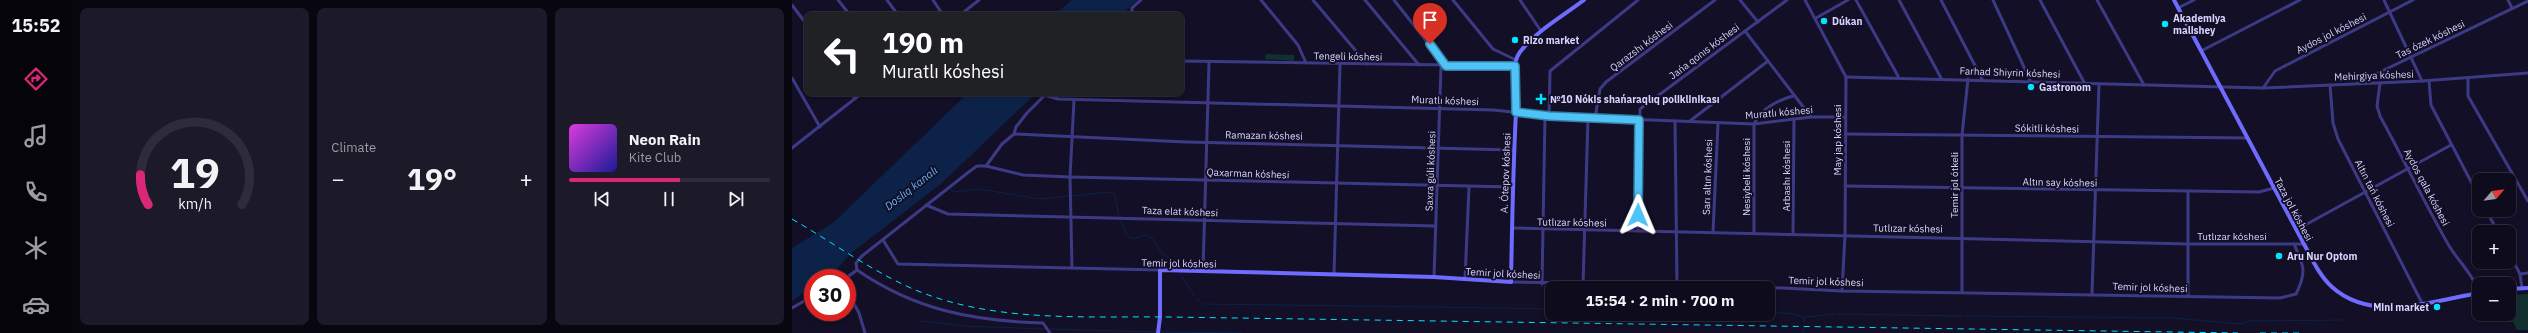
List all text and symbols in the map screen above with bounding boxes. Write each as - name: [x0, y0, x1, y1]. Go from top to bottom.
- pin: [1413, 3, 1447, 44]
- icon: arrive: [1419, 9, 1441, 31]
- street label: Aydos jol kóshesi: [2294, 10, 2369, 57]
- place label: Akademiya malishey: [2173, 12, 2226, 37]
- text: 15:52: [11, 14, 61, 37]
- place label: Dúkan: [1832, 15, 1862, 28]
- marker: Dúkan: [1819, 16, 1829, 26]
- street label: Tas ózek kóshesi: [2394, 17, 2467, 62]
- street label: Qarazshı kóshesi: [1607, 18, 1675, 74]
- marker: Akademiya malishey: [2160, 19, 2170, 29]
- street label: Jańa qonıs kóshesi: [1667, 21, 1742, 82]
- text: 190 m: [882, 24, 964, 61]
- icon: left: [816, 28, 868, 80]
- place label: Rizo market: [1523, 34, 1579, 47]
- marker: Rizo market: [1510, 35, 1520, 45]
- street label: Tengeli kóshesi: [1314, 49, 1382, 64]
- text: Muratlı kóshesi: [882, 60, 1004, 83]
- street label: Farhad Shiyrin kóshesi: [1959, 64, 2061, 81]
- icon: directions: [22, 65, 50, 93]
- street label: Mehirgiya kóshesi: [2334, 68, 2414, 83]
- place label: Gastronom: [2039, 81, 2091, 94]
- marker: Gastronom: [2026, 82, 2036, 92]
- street label: Muratlı kóshesi: [1411, 93, 1479, 108]
- marker: №10 Nókis shańaraqlıq poliklinikası: [1535, 93, 1547, 105]
- place label: №10 Nókis shańaraqlıq poliklinikası: [1550, 93, 1720, 106]
- street label: Muratlı kóshesi: [1745, 103, 1813, 122]
- street label: May jap kóshesi: [1831, 105, 1844, 175]
- street label: Sókitli kóshesi: [2015, 121, 2079, 136]
- icon: music: [22, 122, 50, 150]
- street label: Ramazan kóshesi: [1225, 128, 1303, 143]
- text: Neon Rain: [629, 130, 701, 149]
- street label: Saxra gúli kóshesi: [1423, 131, 1438, 211]
- street label: A. Ótepov kóshesi: [1498, 133, 1513, 213]
- street label: Nesiybeli kóshesi: [1740, 138, 1753, 216]
- text: Climate: [331, 139, 376, 156]
- street label: Sarı altın kóshesi: [1700, 139, 1715, 215]
- street label: Arbashı kóshesi: [1780, 141, 1793, 211]
- text: 19: [170, 144, 220, 198]
- street label: Aydos qala kóshesi: [2401, 146, 2452, 228]
- text: Kite Club: [629, 149, 681, 166]
- street label: Temir jol ótkeli: [1948, 152, 1961, 218]
- street label: Altın tań kóshesi: [2352, 157, 2397, 229]
- text: 19°: [407, 159, 457, 198]
- water label: Doslıq kanalı: [882, 163, 940, 213]
- text: −: [331, 164, 345, 193]
- text: +: [519, 164, 533, 193]
- street label: Qaxarman kóshesi: [1206, 166, 1290, 181]
- north arrow: [2472, 173, 2516, 217]
- map controls: [2472, 173, 2516, 321]
- street label: Altın say kóshesi: [2023, 175, 2097, 190]
- street label: Taza jol kóshesi: [2271, 175, 2316, 243]
- icon: phone: [22, 178, 50, 206]
- icon: previous: [591, 188, 613, 210]
- icon: pause: [658, 188, 680, 210]
- icon: next: [725, 188, 747, 210]
- text: km/h: [178, 193, 211, 212]
- position arrow: [1617, 194, 1659, 236]
- street label: Taza elat kóshesi: [1142, 204, 1218, 219]
- street label: Tutlızar kóshesi: [1537, 215, 1607, 230]
- street label: Tutlızar kóshesi: [1873, 221, 1943, 236]
- button: +: [2472, 225, 2516, 269]
- street label: Tutlızar kóshesi: [2197, 230, 2267, 243]
- icon: climate: [22, 234, 50, 262]
- place label: Aru Nur Optom: [2287, 250, 2357, 263]
- marker: Aru Nur Optom: [2274, 251, 2284, 261]
- street label: Temir jol kóshesi: [1141, 256, 1217, 271]
- street label: Temir jol kóshesi: [1465, 265, 1541, 282]
- speed limit sign: 30: [804, 269, 856, 321]
- street label: Temir jol kóshesi: [1788, 274, 1864, 289]
- button: −: [2472, 277, 2516, 321]
- street label: Temir jol kóshesi: [2112, 280, 2188, 295]
- icon: car: [22, 291, 50, 319]
- text: 15:54 · 2 min · 700 m: [1586, 291, 1734, 310]
- place label: Mini market: [2373, 301, 2429, 314]
- marker: Mini market: [2432, 302, 2442, 312]

